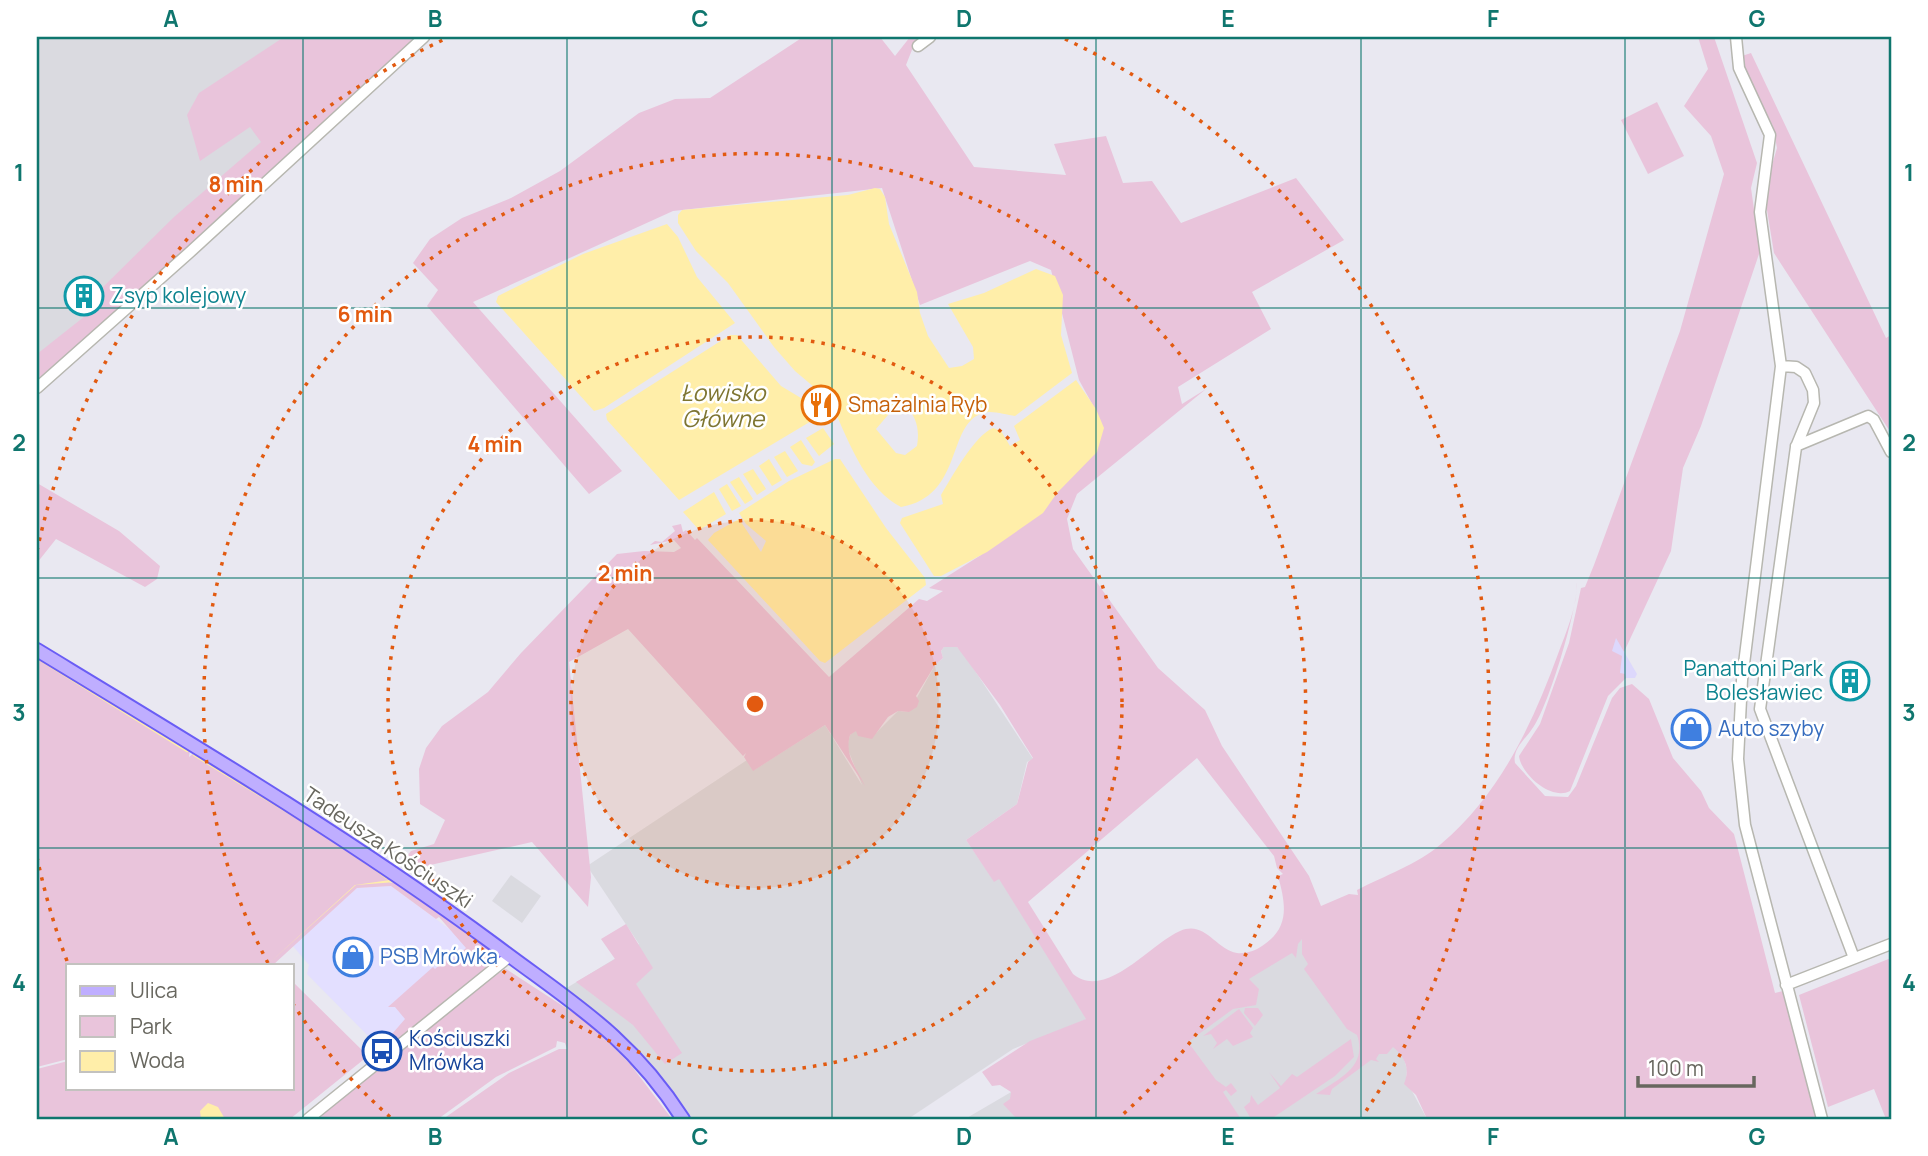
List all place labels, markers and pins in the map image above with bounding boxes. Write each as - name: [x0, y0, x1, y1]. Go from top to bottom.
- building icon: Zsyp kolejowy: [63, 275, 105, 317]
- place label: Zsyp kolejowy: [111, 281, 246, 309]
- restaurant icon: Smażalnia Ryb: [800, 384, 842, 426]
- place label: Smażalnia Ryb: [848, 390, 987, 418]
- place label: Panattoni Park Bolesławiec: [1684, 654, 1824, 706]
- building icon: Panattoni Park Bolesławiec: [1829, 660, 1871, 702]
- centre of rings: [743, 692, 767, 716]
- shop icon: Auto szyby: [1670, 708, 1712, 750]
- place label: Auto szyby: [1718, 714, 1824, 742]
- shop icon: PSB Mrówka: [332, 936, 374, 978]
- place label: PSB Mrówka: [380, 942, 498, 970]
- place label: Kościuszki Mrówka: [409, 1024, 510, 1076]
- bus stop icon: Kościuszki Mrówka: [361, 1030, 403, 1072]

